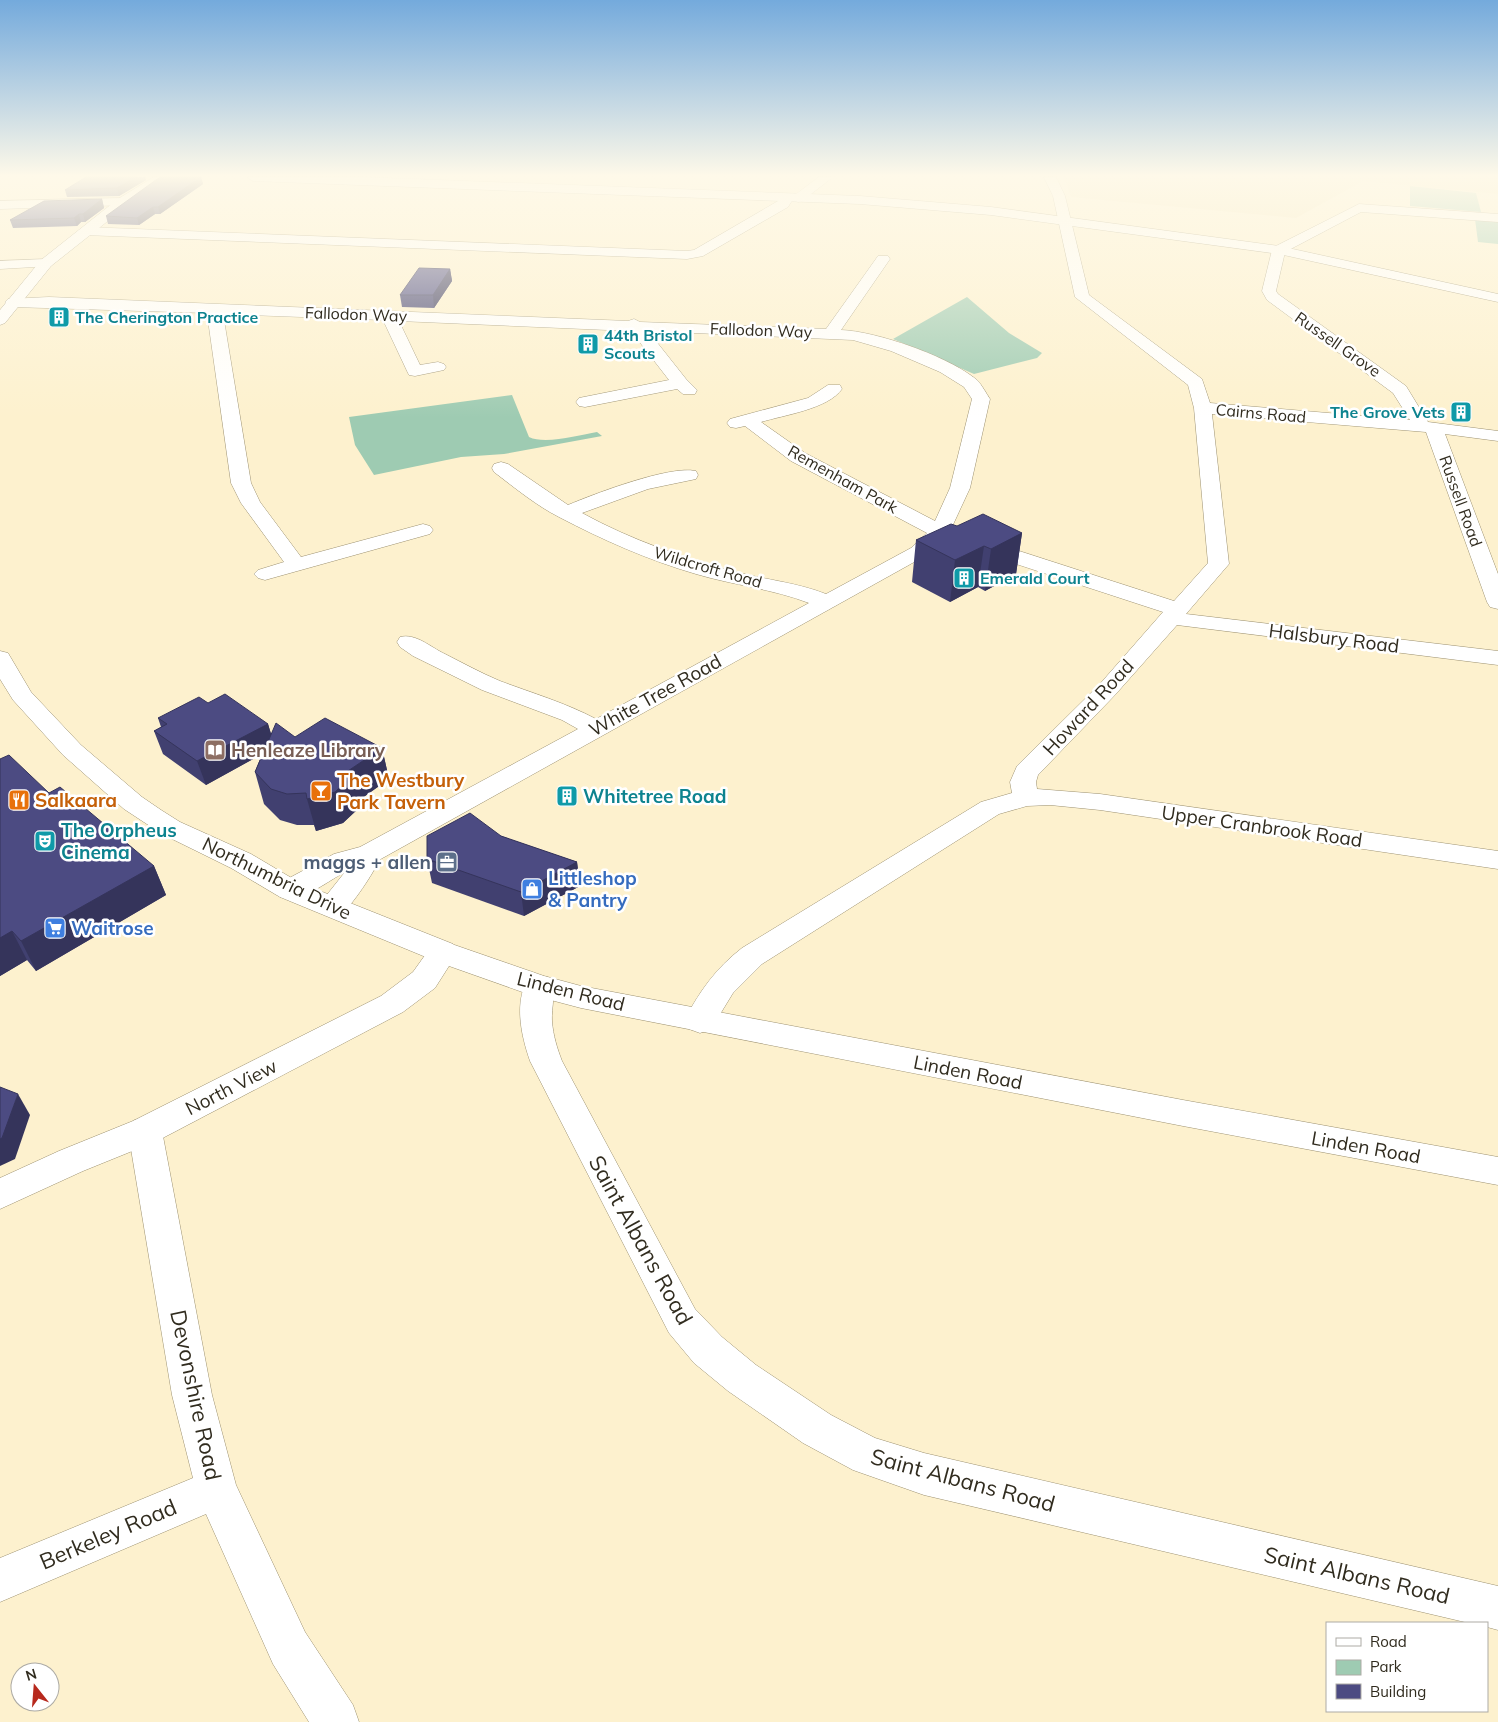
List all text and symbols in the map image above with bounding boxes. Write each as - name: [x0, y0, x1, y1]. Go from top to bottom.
- street label: Fallodon Way: [305, 302, 408, 326]
- building icon: The Cherington Practice: [47, 305, 71, 329]
- place label: The Cherington Practice: [75, 307, 258, 327]
- street label: Russell Grove: [1291, 307, 1385, 381]
- street label: Fallodon Way: [710, 318, 813, 342]
- place label: 44th Bristol Scouts: [604, 325, 692, 363]
- building icon: 44th Bristol Scouts: [576, 332, 600, 356]
- street label: Cairns Road: [1215, 399, 1307, 427]
- building icon: The Grove Vets: [1449, 400, 1473, 424]
- place label: The Grove Vets: [1330, 402, 1445, 422]
- street label: Remenham Park: [785, 441, 902, 518]
- street label: Russell Road: [1435, 453, 1487, 549]
- street label: Wildcroft Road: [652, 542, 764, 592]
- building icon: Emerald Court: [952, 566, 976, 590]
- place label: Emerald Court: [980, 568, 1090, 588]
- street label: Halsbury Road: [1267, 618, 1401, 658]
- street label: White Tree Road: [585, 649, 725, 741]
- street label: Howard Road: [1037, 654, 1139, 760]
- library icon: Henleaze Library: [203, 738, 227, 762]
- place label: Henleaze Library: [231, 738, 386, 762]
- place label: The Westbury Park Tavern: [337, 768, 465, 814]
- bar icon: The Westbury Park Tavern: [309, 779, 333, 803]
- building icon: Whitetree Road: [555, 784, 579, 808]
- place label: Whitetree Road: [583, 784, 727, 808]
- restaurant icon: Salkaara: [7, 788, 31, 812]
- place label: Salkaara: [35, 788, 117, 812]
- street label: Upper Cranbrook Road: [1160, 800, 1364, 852]
- place label: The Orpheus Cinema: [61, 818, 177, 864]
- theatre icon: The Orpheus Cinema: [33, 829, 57, 853]
- street label: Northumbria Drive: [199, 831, 355, 925]
- place label: maggs + allen: [304, 850, 431, 874]
- office icon: maggs + allen: [435, 850, 459, 874]
- place label: Littleshop & Pantry: [548, 866, 637, 912]
- shop icon: Littleshop & Pantry: [520, 877, 544, 901]
- supermarket icon: Waitrose: [43, 916, 67, 940]
- place label: Waitrose: [71, 916, 154, 940]
- street label: Linden Road: [515, 966, 627, 1016]
- street label: Linden Road: [912, 1050, 1024, 1094]
- street label: North View: [181, 1054, 281, 1120]
- street label: Linden Road: [1310, 1126, 1422, 1168]
- street label: Saint Albans Road: [583, 1150, 699, 1330]
- street label: Devonshire Road: [164, 1307, 228, 1483]
- street label: Saint Albans Road: [868, 1442, 1058, 1518]
- street label: Berkeley Road: [35, 1493, 181, 1575]
- street label: Saint Albans Road: [1261, 1540, 1453, 1610]
- legend: [1326, 1622, 1488, 1712]
- text: Road: [1370, 1632, 1407, 1651]
- text: Park: [1370, 1657, 1402, 1676]
- north arrow: [10, 1662, 60, 1712]
- text: N: [24, 1664, 39, 1685]
- text: Building: [1370, 1682, 1426, 1701]

